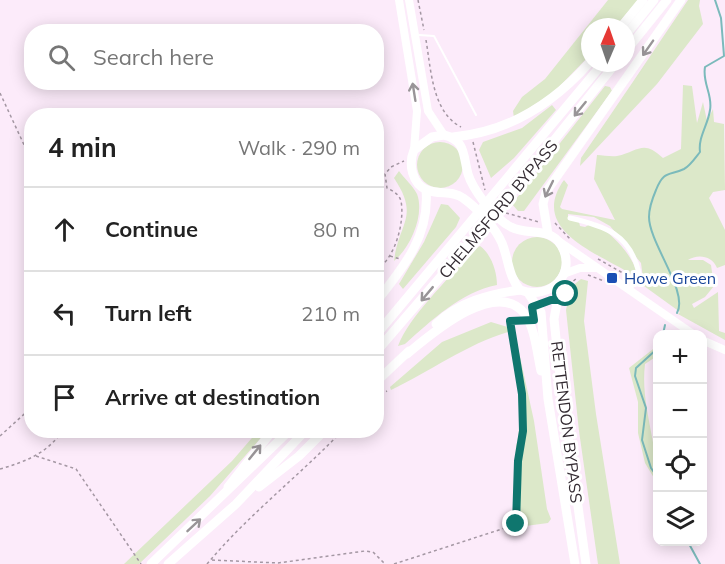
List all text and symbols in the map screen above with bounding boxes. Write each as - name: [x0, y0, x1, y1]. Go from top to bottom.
- north arrow: [581, 18, 635, 72]
- search box: [24, 24, 384, 90]
- one-way arrow: [641, 39, 654, 55]
- icon: search: [45, 41, 78, 74]
- text: Search here: [93, 43, 214, 71]
- one-way arrow: [408, 83, 419, 103]
- one-way arrow: [573, 100, 586, 116]
- text: 4 min: [48, 131, 117, 164]
- text: Walk · 290 m: [238, 135, 360, 160]
- street label: CHELMSFORD BYPASS: [434, 136, 562, 282]
- one-way arrow: [543, 180, 555, 198]
- icon: ahead: [48, 213, 81, 246]
- text: Continue: [105, 215, 198, 243]
- text: 80 m: [313, 217, 360, 242]
- place label: Howe Green: [624, 268, 716, 288]
- marker: Howe Green: [605, 271, 619, 285]
- route start: [552, 280, 578, 306]
- one-way arrow: [420, 286, 434, 301]
- icon: left: [48, 297, 81, 330]
- text: Turn left: [105, 299, 192, 327]
- text: 210 m: [301, 301, 360, 326]
- map controls: [653, 330, 707, 546]
- button: +: [653, 330, 707, 384]
- street label: RETTENDON BYPASS: [547, 340, 587, 504]
- icon: arrive: [48, 381, 81, 414]
- text: Arrive at destination: [105, 383, 320, 411]
- button: −: [653, 384, 707, 438]
- button: locate: [653, 438, 707, 492]
- one-way arrow: [248, 445, 261, 461]
- button: layers: [653, 492, 707, 546]
- route end: [502, 510, 528, 536]
- one-way arrow: [186, 518, 201, 532]

